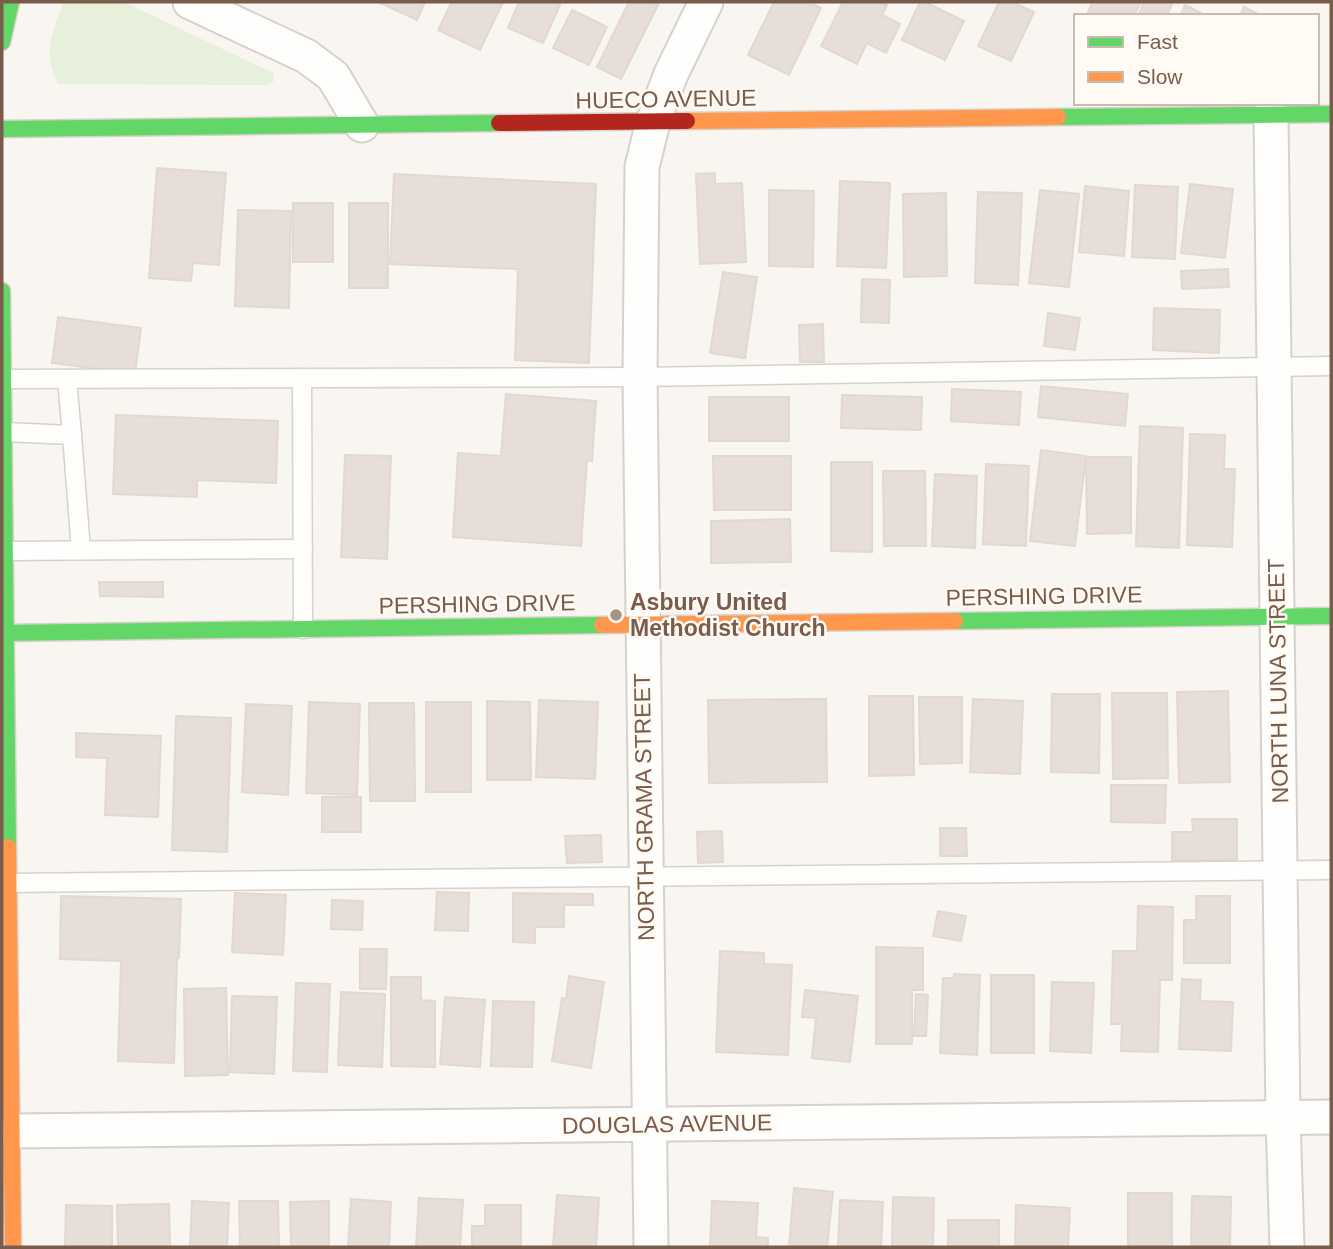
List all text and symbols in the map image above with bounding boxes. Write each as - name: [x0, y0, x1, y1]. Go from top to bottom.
- legend: [1074, 14, 1319, 105]
- text: Fast: [1137, 30, 1178, 53]
- text: Slow: [1137, 65, 1183, 88]
- street label: HUECO AVENUE: [575, 84, 757, 114]
- street label: NORTH LUNA STREET: [1263, 558, 1293, 804]
- street label: PERSHING DRIVE: [945, 581, 1143, 611]
- street label: PERSHING DRIVE: [378, 589, 576, 619]
- place label: Asbury United Methodist Church: [630, 589, 826, 641]
- marker: Asbury United Methodist Church: [608, 607, 624, 623]
- street label: NORTH GRAMA STREET: [629, 673, 659, 941]
- street label: DOUGLAS AVENUE: [562, 1109, 772, 1139]

